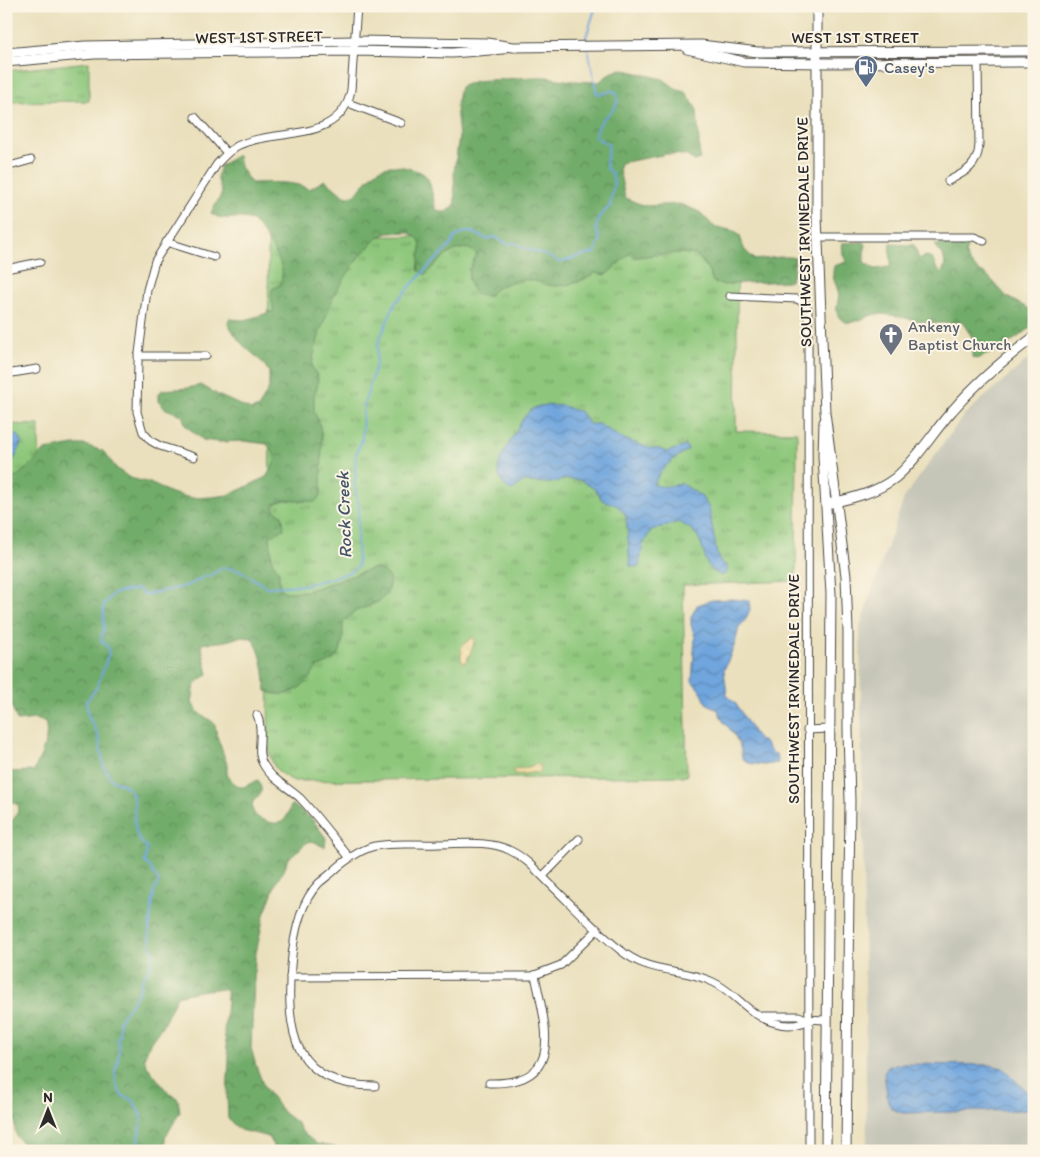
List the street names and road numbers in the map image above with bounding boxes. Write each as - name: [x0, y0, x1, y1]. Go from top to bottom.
- street label: WEST 1ST STREET: [195, 26, 323, 48]
- street label: WEST 1ST STREET: [791, 28, 919, 47]
- street label: SOUTHWEST IRVINEDALE DRIVE: [792, 117, 816, 347]
- street label: SOUTHWEST IRVINEDALE DRIVE: [784, 574, 803, 804]

